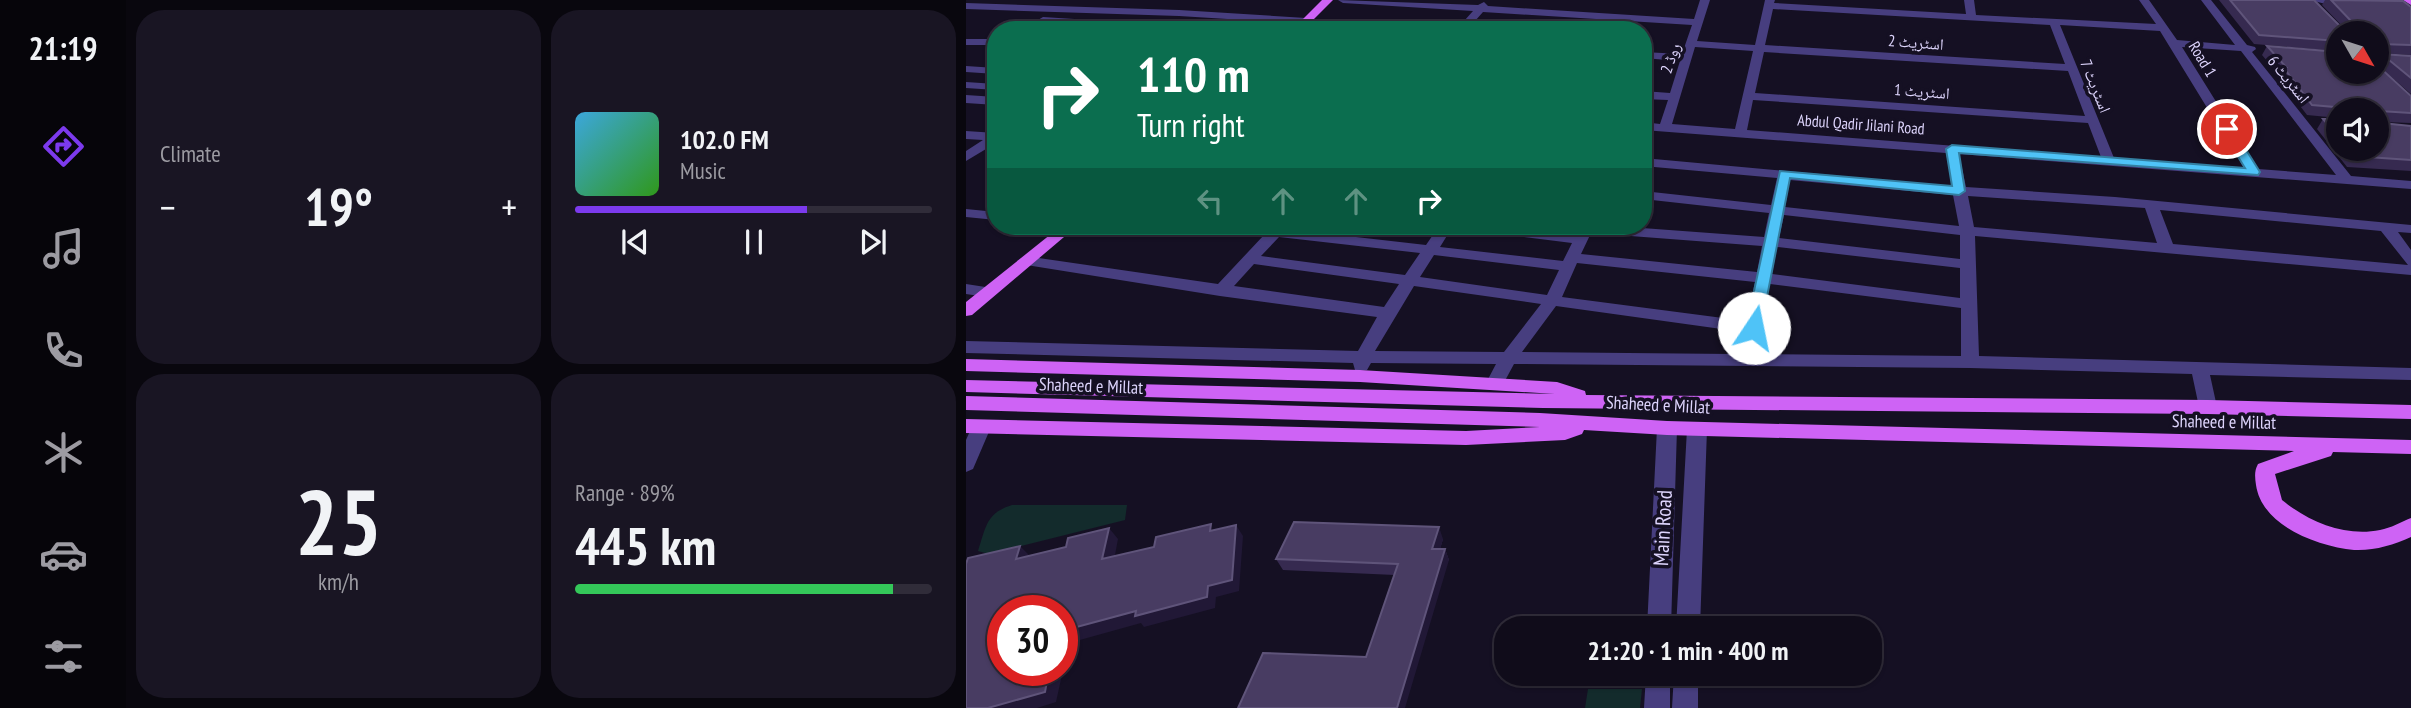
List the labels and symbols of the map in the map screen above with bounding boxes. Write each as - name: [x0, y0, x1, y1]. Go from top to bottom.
- north arrow: [2326, 21, 2389, 84]
- street label: اسٹریٹ 2: [1888, 30, 1944, 54]
- street label: Road 1: [2185, 38, 2221, 80]
- street label: روڈ 2: [1656, 40, 1684, 76]
- street label: اسٹریٹ 6: [2264, 51, 2314, 107]
- street label: اسٹریٹ 7: [2076, 56, 2116, 116]
- street label: اسٹریٹ 1: [1894, 79, 1950, 103]
- pin: [2197, 99, 2257, 159]
- street label: Abdul Qadir Jilani Road: [1797, 110, 1925, 138]
- position arrow: [1717, 291, 1791, 365]
- street label: Shaheed e Millat: [1039, 372, 1144, 399]
- street label: Shaheed e Millat: [1605, 390, 1711, 419]
- street label: Shaheed e Millat: [2172, 409, 2276, 434]
- street label: Main Road: [1647, 489, 1678, 567]
- speed limit sign: 30: [987, 595, 1078, 686]

